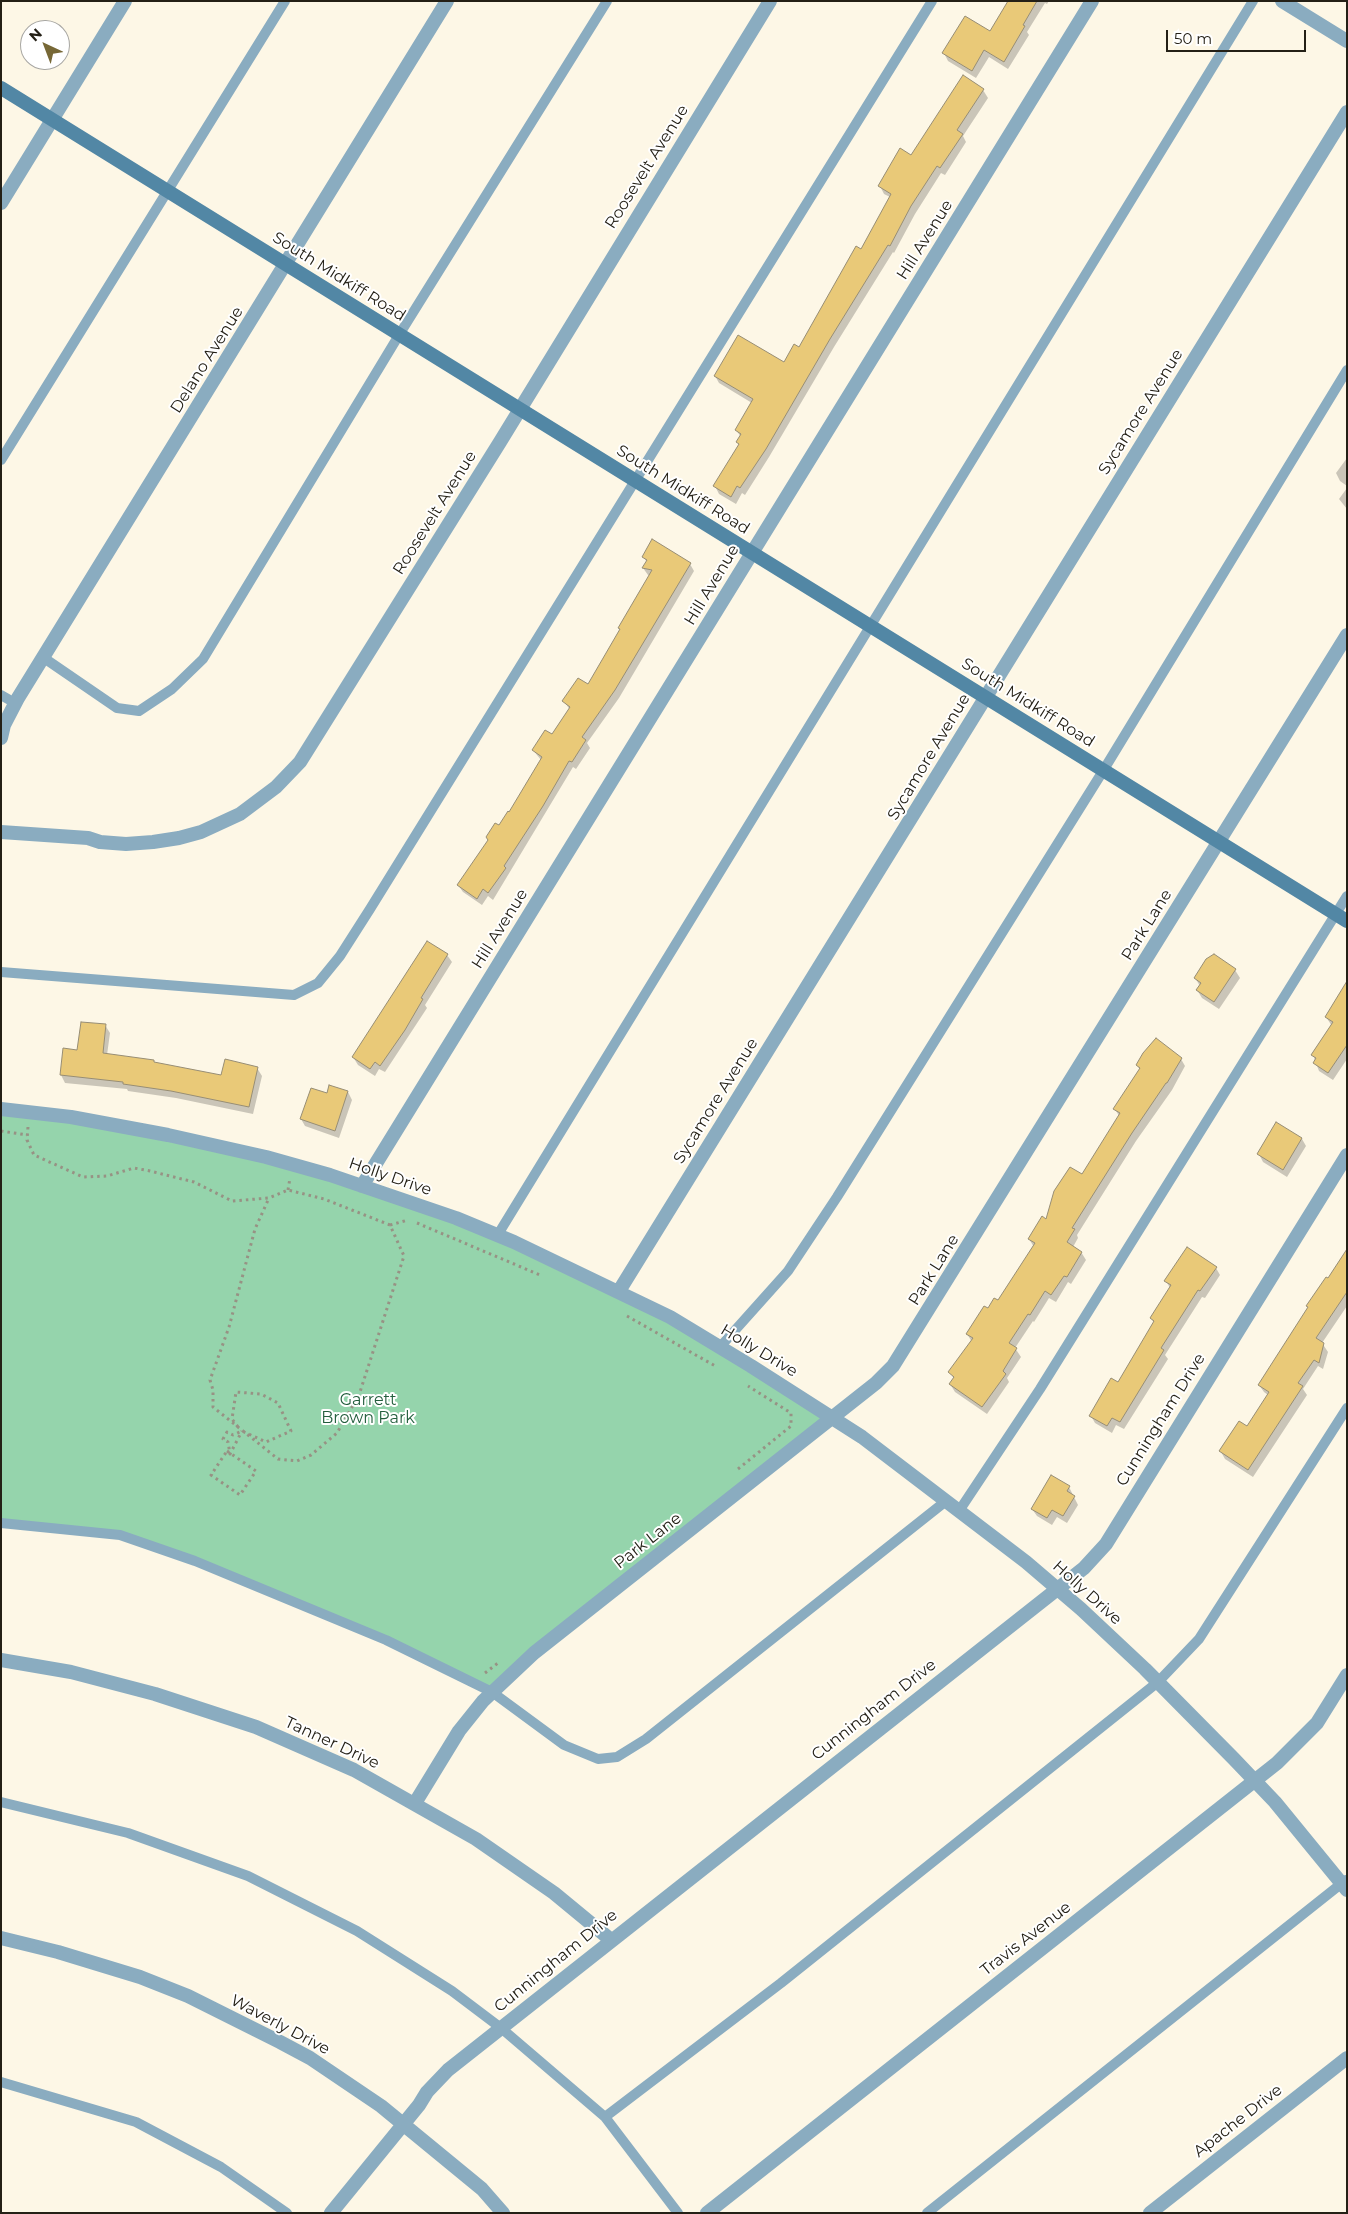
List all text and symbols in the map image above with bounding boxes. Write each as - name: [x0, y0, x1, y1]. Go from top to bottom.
- north arrow: [20, 20, 70, 70]
- scale bar: [1168, 20, 1308, 52]
- text: N: [25, 24, 46, 45]
- text: 50 m: [1174, 29, 1212, 48]
- street label: Roosevelt Avenue: [601, 102, 693, 232]
- street label: Hill Avenue: [893, 197, 957, 283]
- street label: South Midkiff Road: [269, 228, 409, 326]
- street label: Delano Avenue: [167, 303, 247, 417]
- street label: Sycamore Avenue: [1095, 346, 1187, 478]
- street label: South Midkiff Road: [613, 441, 753, 539]
- street label: Roosevelt Avenue: [389, 448, 481, 578]
- street label: Hill Avenue: [680, 541, 744, 629]
- street label: South Midkiff Road: [958, 654, 1098, 752]
- street label: Sycamore Avenue: [884, 690, 974, 824]
- street label: Hill Avenue: [468, 886, 532, 972]
- street label: Park Lane: [1118, 886, 1176, 964]
- street label: Sycamore Avenue: [670, 1035, 762, 1167]
- street label: Holly Drive: [346, 1154, 434, 1200]
- street label: Park Lane: [905, 1231, 963, 1309]
- street label: Holly Drive: [717, 1321, 801, 1381]
- street label: Cunningham Drive: [1112, 1350, 1210, 1490]
- park label: Garrett Brown Park: [321, 1390, 415, 1428]
- street label: Park Lane: [611, 1509, 685, 1573]
- street label: Holly Drive: [1048, 1557, 1126, 1629]
- street label: Cunningham Drive: [808, 1655, 940, 1765]
- street label: Tanner Drive: [282, 1713, 382, 1773]
- street label: Travis Avenue: [977, 1898, 1075, 1980]
- street label: Cunningham Drive: [491, 1905, 621, 2017]
- street label: Waverly Drive: [227, 1991, 333, 2059]
- street label: Apache Drive: [1190, 2080, 1286, 2162]

